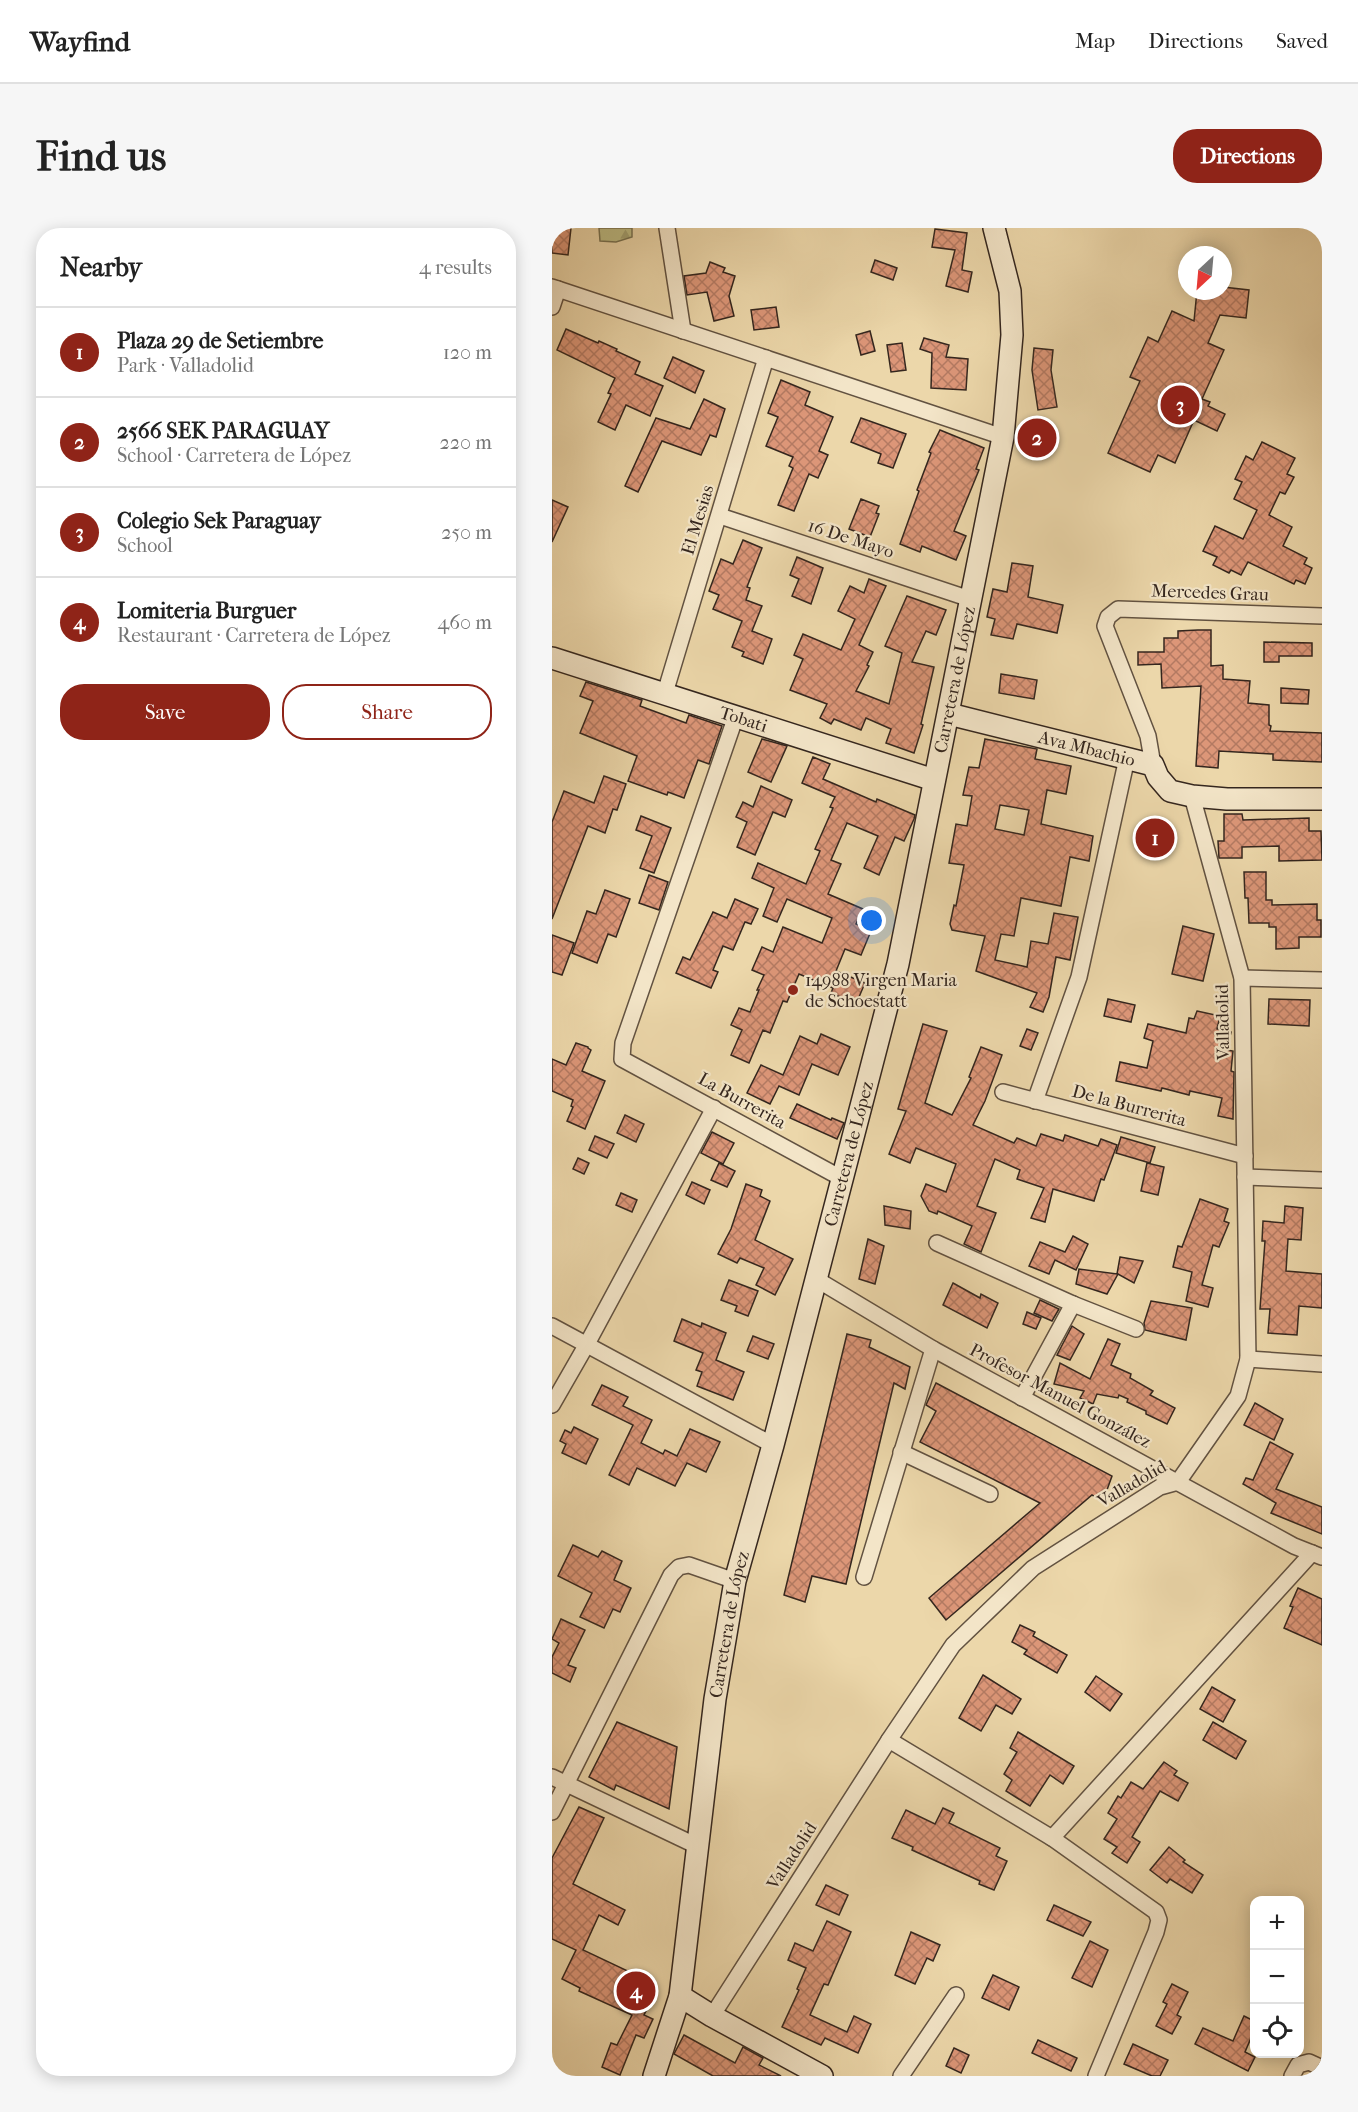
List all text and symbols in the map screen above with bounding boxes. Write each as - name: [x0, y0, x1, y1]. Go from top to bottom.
- text: Wayfind: [30, 25, 130, 58]
- text: Map: [1075, 29, 1115, 53]
- text: Directions: [1148, 29, 1243, 53]
- text: Saved: [1276, 29, 1328, 53]
- button: Directions: [1173, 129, 1322, 183]
- text: Find us: [36, 132, 166, 181]
- north arrow: [1178, 246, 1232, 300]
- text: Nearby: [60, 252, 142, 283]
- text: 4 results: [419, 256, 492, 279]
- text: Plaza 29 de Setiembre: [117, 328, 323, 354]
- text: 1: [76, 341, 83, 364]
- text: 120 m: [443, 341, 492, 364]
- text: Park · Valladolid: [117, 354, 254, 377]
- pin: 3: [1160, 382, 1200, 428]
- pin: 2: [1018, 416, 1056, 460]
- text: 2566 SEK PARAGUAY: [117, 418, 330, 444]
- text: 2: [74, 431, 85, 454]
- text: 220 m: [439, 431, 492, 454]
- text: School · Carretera de López: [117, 444, 351, 467]
- street label: El Mesias: [677, 482, 719, 557]
- text: Colegio Sek Paraguay: [117, 508, 321, 534]
- street label: 16 De Mayo: [805, 515, 897, 563]
- text: 3: [75, 521, 84, 544]
- text: 250 m: [441, 521, 492, 544]
- text: School: [117, 534, 173, 557]
- street label: Mercedes Grau: [1151, 580, 1269, 606]
- text: Lomiteria Burguer: [117, 598, 296, 624]
- street label: Carretera de López: [930, 604, 980, 755]
- text: 4: [74, 611, 85, 634]
- text: 460 m: [437, 611, 492, 634]
- text: Restaurant · Carretera de López: [117, 624, 391, 647]
- button: Save: [60, 684, 270, 740]
- button: Share: [282, 684, 492, 740]
- street label: Tobati: [717, 702, 771, 737]
- street label: Ava Mbachio: [1035, 726, 1137, 771]
- pin: 1: [1136, 816, 1174, 860]
- your location: [857, 906, 886, 935]
- place label: 14988 Virgen Maria de Schoestatt: [805, 970, 958, 1012]
- marker: 14988 Virgen Maria de Schoestatt: [786, 983, 800, 997]
- street label: Valladolid: [1212, 984, 1234, 1061]
- street label: La Burrerita: [695, 1068, 790, 1134]
- street label: Carretera de López: [820, 1079, 878, 1229]
- street label: De la Burrerita: [1070, 1081, 1189, 1131]
- street label: Profesor Manuel González: [966, 1339, 1154, 1453]
- street label: Valladolid: [1093, 1456, 1170, 1513]
- street label: Carretera de López: [705, 1549, 753, 1699]
- street label: Valladolid: [762, 1818, 822, 1894]
- map controls: [1250, 1896, 1304, 2058]
- button: +: [1250, 1896, 1304, 1950]
- button: −: [1250, 1950, 1304, 2004]
- pin: 4: [616, 1968, 656, 2014]
- button: locate: [1250, 2004, 1304, 2058]

